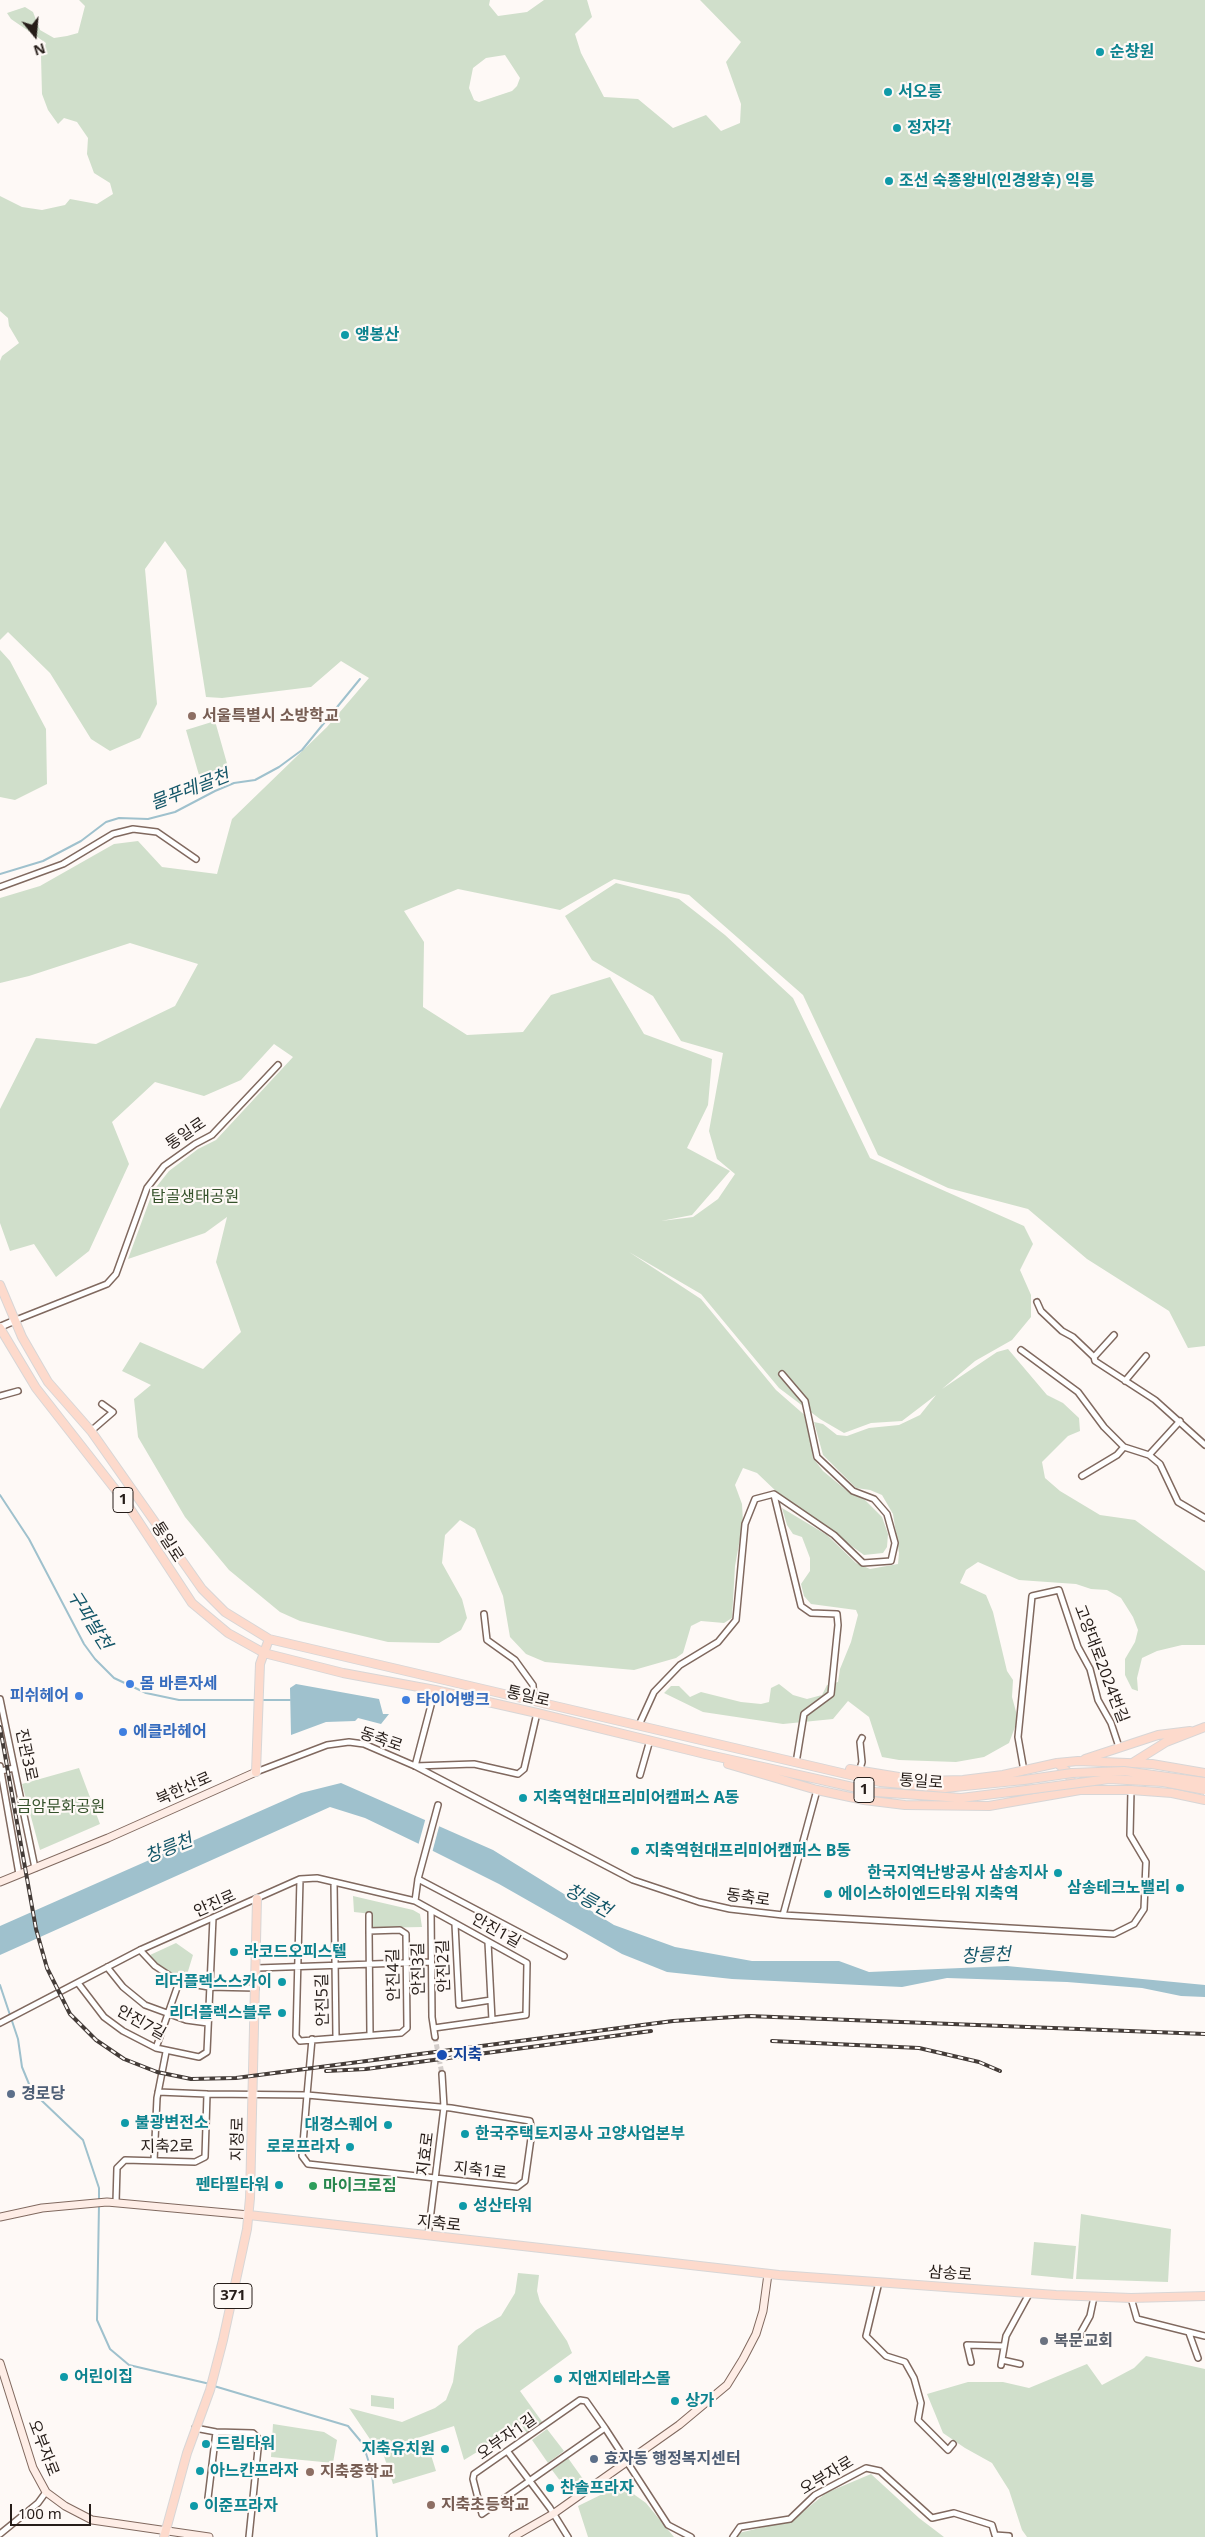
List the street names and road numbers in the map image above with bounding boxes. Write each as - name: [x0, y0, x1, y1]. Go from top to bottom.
- street label: 통일로: [162, 1114, 210, 1154]
- road number: 1: [113, 1488, 133, 1512]
- street label: 통일로: [147, 1518, 187, 1566]
- street label: 고양대로2024번길: [1070, 1602, 1132, 1726]
- street label: 통일로: [504, 1683, 552, 1711]
- street label: 동축로: [357, 1724, 405, 1756]
- street label: 진관3로: [11, 1727, 41, 1783]
- street label: 북한산로: [153, 1768, 215, 1810]
- street label: 통일로: [898, 1771, 944, 1793]
- road number: 1: [854, 1778, 874, 1802]
- street label: 동축로: [725, 1885, 771, 1911]
- street label: 안진로: [191, 1886, 239, 1922]
- street label: 안진1길: [468, 1910, 524, 1952]
- street label: 안진2길: [433, 1939, 455, 1993]
- street label: 안진3길: [409, 1942, 429, 1996]
- street label: 안진4길: [384, 1948, 404, 2002]
- street label: 안진5길: [313, 1973, 333, 2027]
- street label: 안진7길: [113, 2002, 169, 2044]
- street label: 지정로: [228, 2117, 248, 2161]
- street label: 지효로: [414, 2131, 438, 2177]
- street label: 지축2로: [140, 2137, 194, 2157]
- street label: 지축1로: [452, 2159, 508, 2183]
- street label: 지축로: [416, 2212, 462, 2236]
- street label: 삼송로: [927, 2263, 973, 2285]
- road number: 371: [214, 2284, 252, 2308]
- street label: 오부자1길: [474, 2410, 540, 2464]
- street label: 오부자로: [23, 2417, 63, 2479]
- street label: 오부자로: [797, 2453, 857, 2499]

